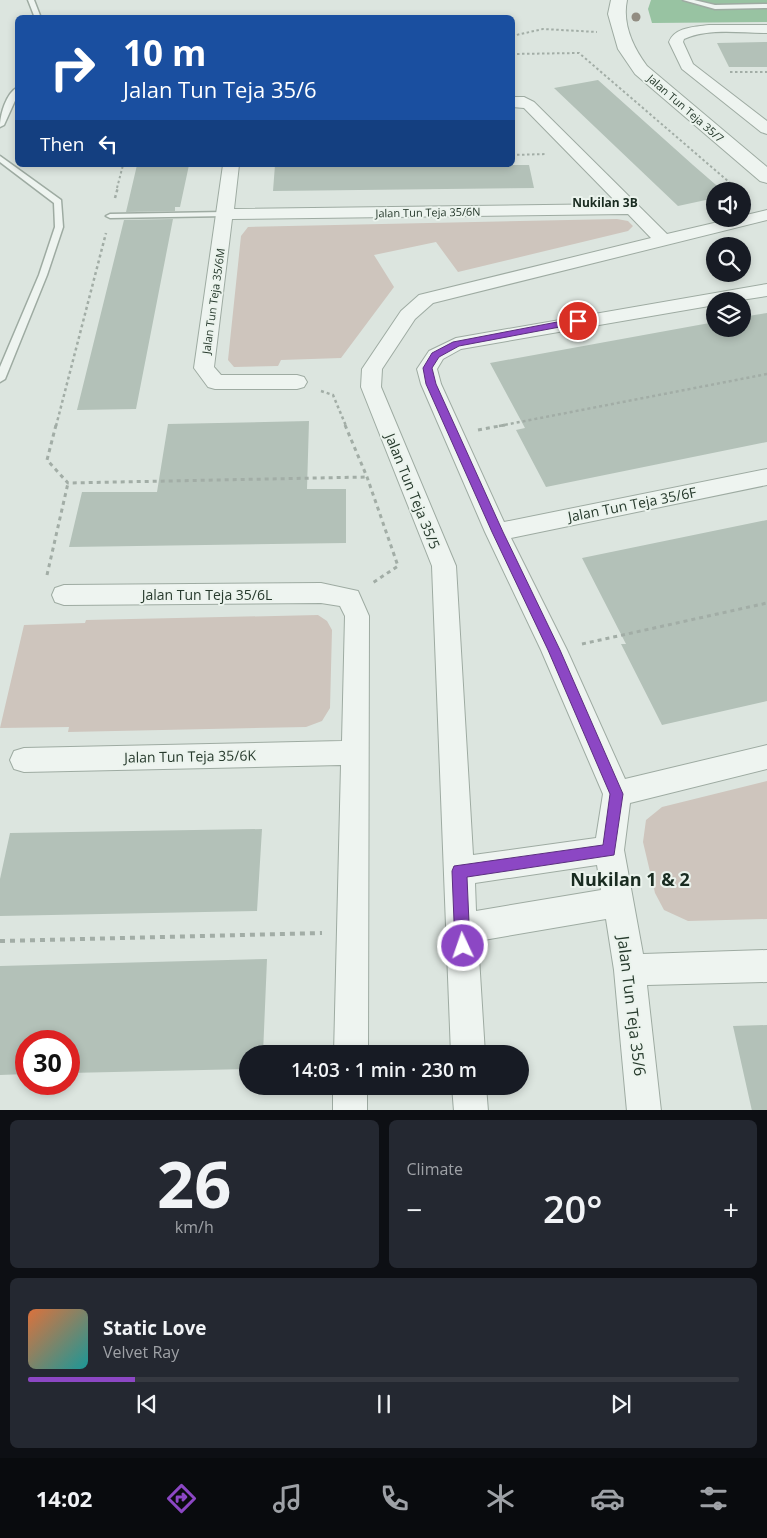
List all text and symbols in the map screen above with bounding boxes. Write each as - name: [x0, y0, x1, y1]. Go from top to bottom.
- text: 10 m: [123, 29, 206, 76]
- icon: right: [40, 35, 105, 100]
- street label: Jalan Tun Teja 35/7: [644, 70, 727, 145]
- text: Jalan Tun Teja 35/6: [123, 74, 317, 104]
- icon: left: [94, 130, 122, 158]
- text: Then: [40, 131, 84, 157]
- map controls: [706, 182, 751, 337]
- button: sound: [706, 182, 751, 227]
- district label: Nukilan 3B: [572, 194, 638, 211]
- street label: Jalan Tun Teja 35/6N: [374, 204, 481, 220]
- button: search: [706, 237, 751, 282]
- street label: Jalan Tun Teja 35/6M: [198, 247, 228, 356]
- button: layers: [706, 292, 751, 337]
- pin: [557, 300, 599, 342]
- icon: arrive: [564, 307, 592, 335]
- street label: Jalan Tun Teja 35/5: [380, 428, 445, 552]
- street label: Jalan Tun Teja 35/6F: [564, 482, 698, 526]
- street label: Jalan Tun Teja 35/6L: [140, 585, 272, 604]
- street label: Jalan Tun Teja 35/6K: [122, 745, 256, 767]
- district label: Nukilan 1 & 2: [570, 867, 690, 891]
- position arrow: [436, 919, 488, 971]
- street label: Jalan Tun Teja 35/6: [612, 933, 652, 1077]
- speed limit sign: 30: [15, 1030, 80, 1095]
- text: 14:03 · 1 min · 230 m: [291, 1057, 477, 1083]
- text: 26: [157, 1139, 231, 1227]
- text: Climate: [407, 1158, 463, 1180]
- text: 20°: [543, 1182, 603, 1234]
- text: −: [407, 1190, 423, 1228]
- text: +: [723, 1190, 739, 1228]
- text: km/h: [175, 1216, 214, 1238]
- text: Static Love: [103, 1315, 206, 1341]
- text: Velvet Ray: [103, 1341, 179, 1363]
- icon: previous: [133, 1390, 161, 1418]
- icon: pause: [370, 1390, 398, 1418]
- icon: next: [607, 1390, 635, 1418]
- icon: directions: [164, 1481, 199, 1516]
- icon: music: [270, 1481, 305, 1516]
- icon: phone: [377, 1481, 412, 1516]
- icon: climate: [483, 1481, 518, 1516]
- icon: car: [590, 1481, 625, 1516]
- icon: filters: [696, 1481, 731, 1516]
- text: 14:02: [36, 1483, 92, 1513]

